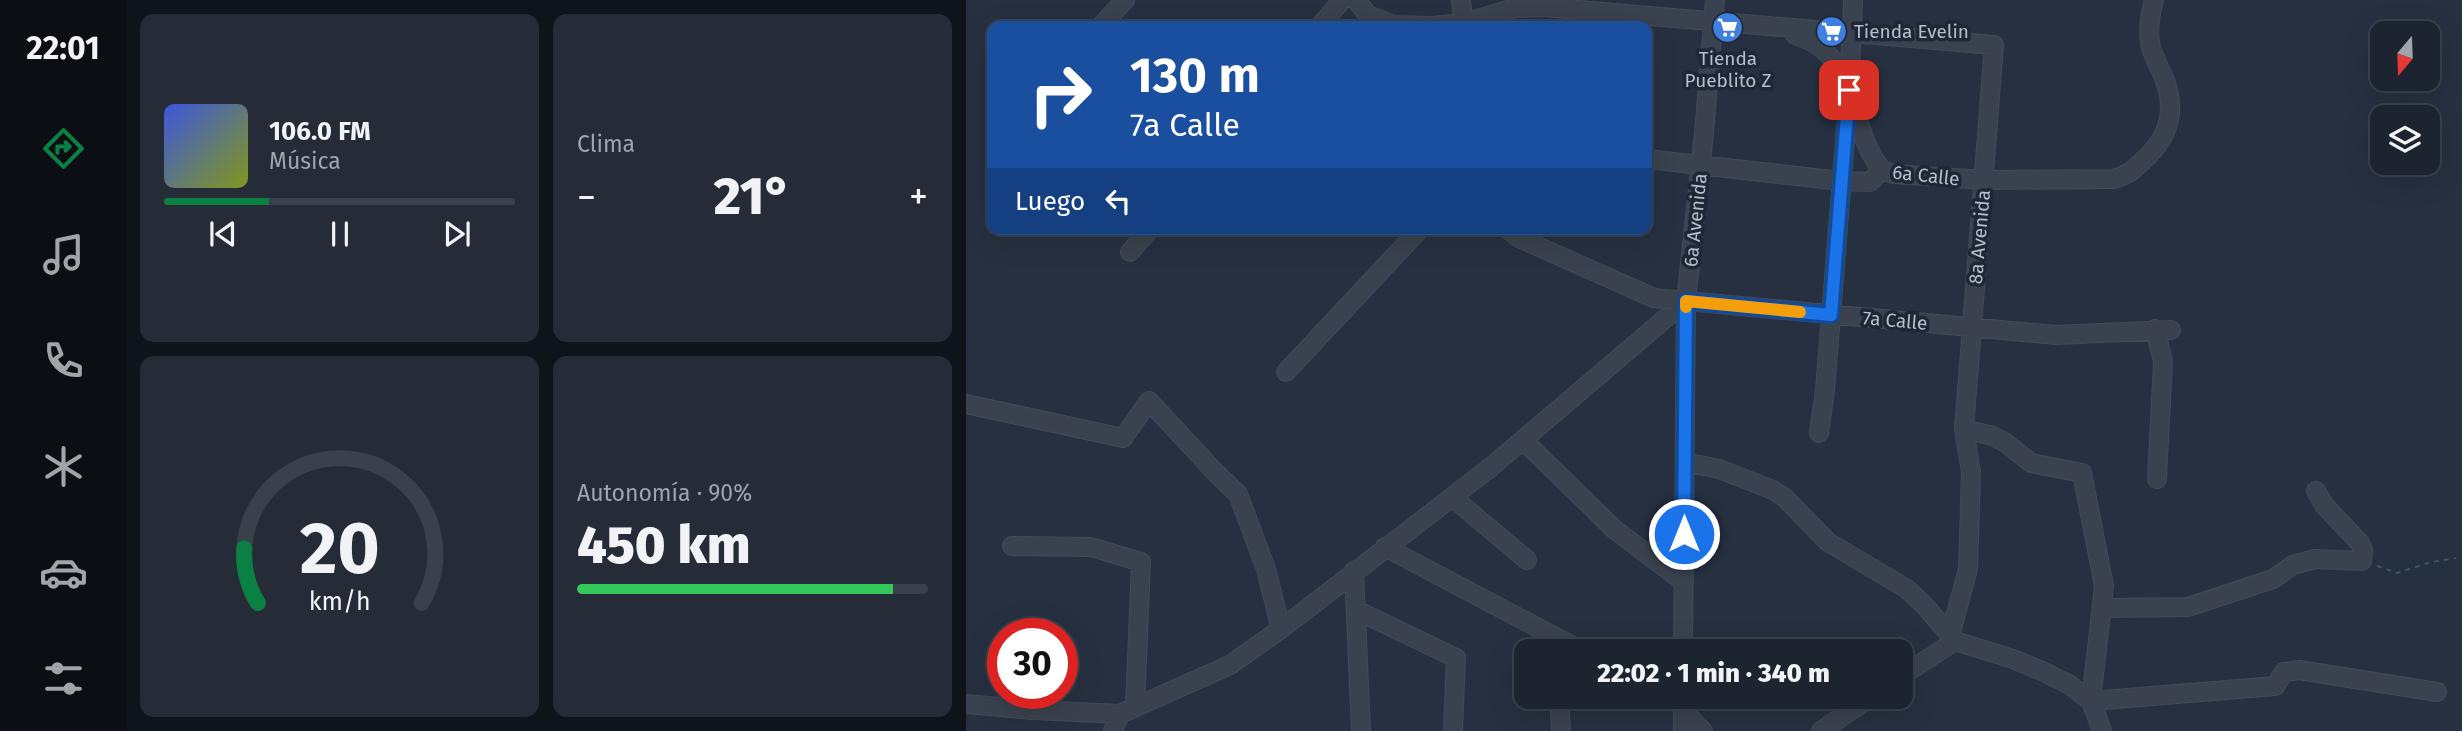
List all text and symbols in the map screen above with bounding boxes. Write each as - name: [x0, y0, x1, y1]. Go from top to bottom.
- supermarket icon: Tienda Pueblito Z: [1711, 10, 1745, 44]
- supermarket icon: Tienda Evelin: [1814, 14, 1848, 48]
- place label: Tienda Evelin: [1854, 20, 1969, 43]
- north arrow: [2370, 21, 2440, 91]
- map controls: [2370, 21, 2440, 175]
- text: 22:01: [26, 29, 100, 67]
- text: 130 m: [1130, 46, 1260, 105]
- place label: Tienda Pueblito Z: [1685, 47, 1771, 92]
- icon: right: [1015, 49, 1106, 140]
- pin: [1819, 60, 1879, 120]
- icon: arrive: [1830, 71, 1868, 109]
- button: layers: [2370, 105, 2440, 175]
- text: 7a Calle: [1130, 106, 1240, 144]
- text: 106.0 FM: [269, 116, 371, 147]
- icon: directions: [39, 124, 88, 173]
- text: Clima: [577, 130, 635, 158]
- text: Música: [269, 147, 341, 175]
- street label: 6a Calle: [1891, 161, 1961, 190]
- text: 21°: [714, 165, 791, 228]
- street label: 6a Avenida: [1679, 172, 1712, 268]
- text: −: [577, 174, 596, 220]
- text: +: [909, 174, 928, 220]
- icon: left: [1099, 182, 1137, 220]
- text: Luego: [1015, 186, 1085, 217]
- street label: 8a Avenida: [1964, 189, 1995, 285]
- icon: previous: [204, 215, 242, 253]
- icon: pause: [321, 215, 359, 253]
- icon: next: [438, 215, 476, 253]
- icon: music: [39, 230, 88, 279]
- street label: 7a Calle: [1861, 306, 1928, 335]
- icon: phone: [39, 336, 88, 385]
- icon: climate: [39, 442, 88, 491]
- text: Autonomía · 90%: [577, 479, 752, 507]
- position arrow: [1647, 497, 1721, 571]
- text: 20: [299, 505, 380, 592]
- text: 450 km: [577, 514, 751, 577]
- icon: car: [39, 548, 88, 597]
- text: km/h: [309, 586, 370, 616]
- speed limit sign: 30: [987, 618, 1078, 709]
- icon: filters: [39, 654, 88, 703]
- text: 22:02 · 1 min · 340 m: [1597, 658, 1830, 689]

